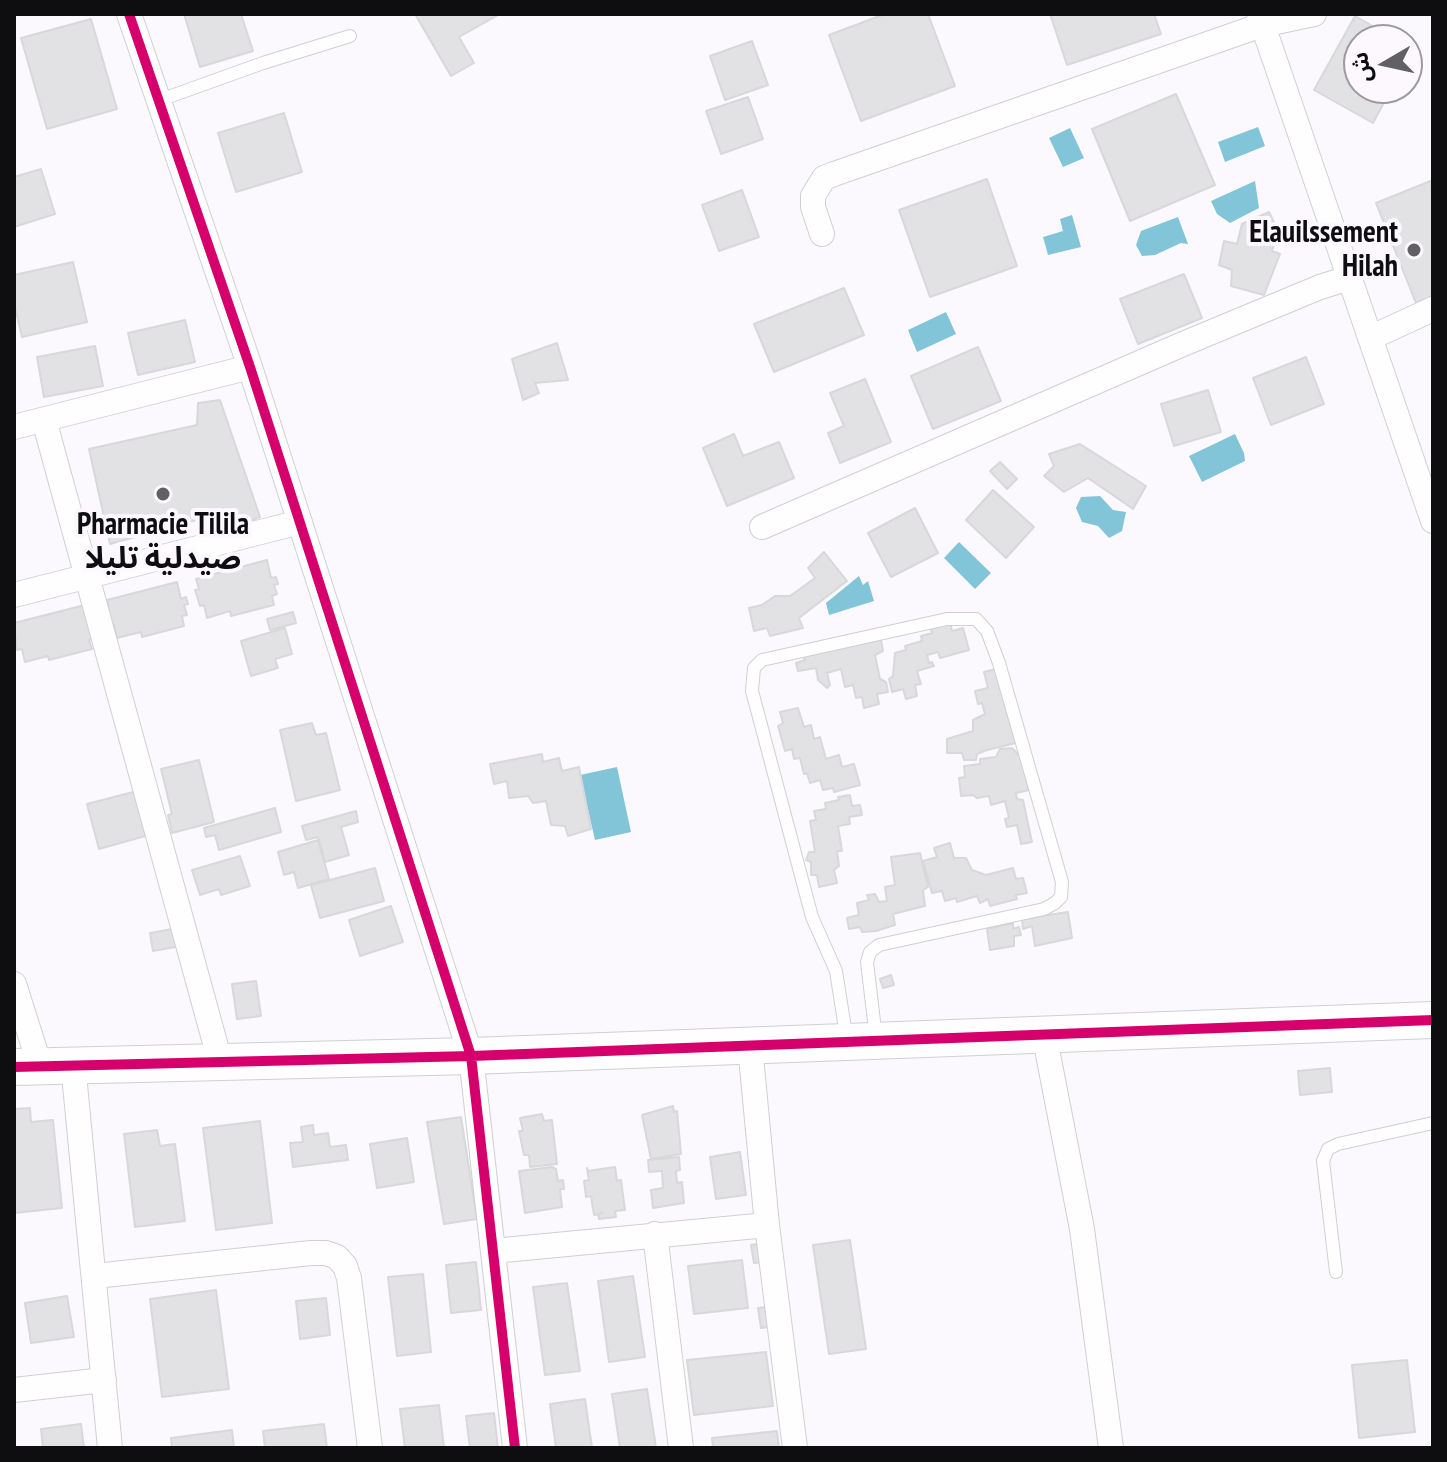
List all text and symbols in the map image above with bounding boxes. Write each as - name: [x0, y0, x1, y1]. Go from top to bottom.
- north arrow: [1343, 24, 1423, 104]
- text: ش: [1345, 50, 1377, 85]
- place label: Elauilssement Hilah: [1249, 215, 1398, 286]
- marker: Elauilssement Hilah: [1405, 241, 1423, 259]
- marker: Pharmacie Tilila صيدلية تليلا: [154, 485, 172, 503]
- place label: Pharmacie Tilila صيدلية تليلا: [77, 507, 249, 578]

